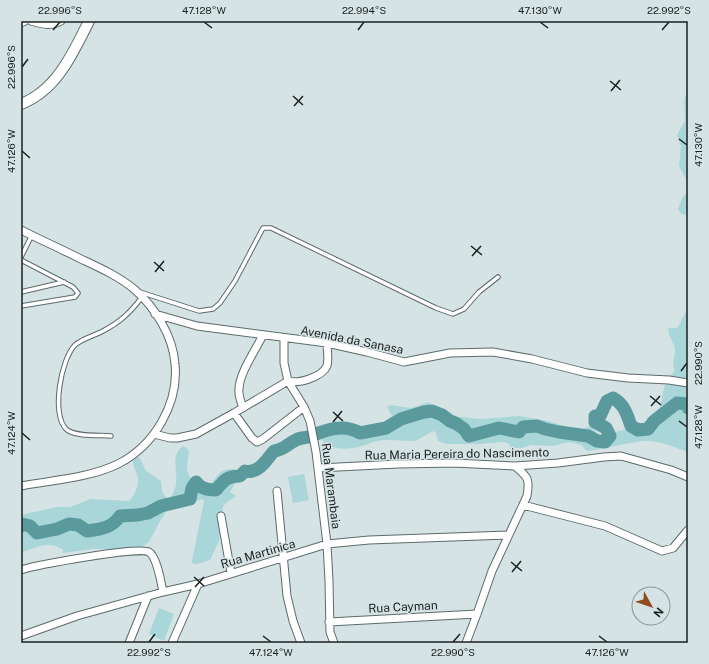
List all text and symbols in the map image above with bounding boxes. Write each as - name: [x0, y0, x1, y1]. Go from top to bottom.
- text: 22.996°S: [38, 4, 82, 16]
- text: 47.128°W: [182, 4, 226, 16]
- text: 22.994°S: [342, 4, 386, 16]
- text: 47.130°W: [518, 4, 562, 16]
- text: 22.992°S: [647, 4, 691, 16]
- text: 22.996°S: [5, 45, 17, 89]
- text: 47.130°W: [692, 123, 704, 167]
- text: 47.126°W: [5, 129, 17, 173]
- street label: Avenida da Sanasa: [299, 323, 405, 357]
- text: 22.990°S: [692, 341, 704, 385]
- text: 47.128°W: [692, 405, 704, 449]
- text: 47.124°W: [5, 411, 17, 455]
- street label: Rua Marambaia: [319, 442, 343, 530]
- street label: Rua Maria Pereira do Nascimento: [365, 445, 550, 463]
- street label: Rua Martinica: [219, 537, 297, 571]
- north arrow: [631, 586, 671, 626]
- street label: Rua Cayman: [368, 598, 438, 616]
- text: N: [651, 605, 666, 620]
- text: 22.992°S: [127, 646, 171, 658]
- text: 47.124°W: [249, 646, 293, 658]
- text: 22.990°S: [431, 646, 475, 658]
- text: 47.126°W: [585, 646, 629, 658]

